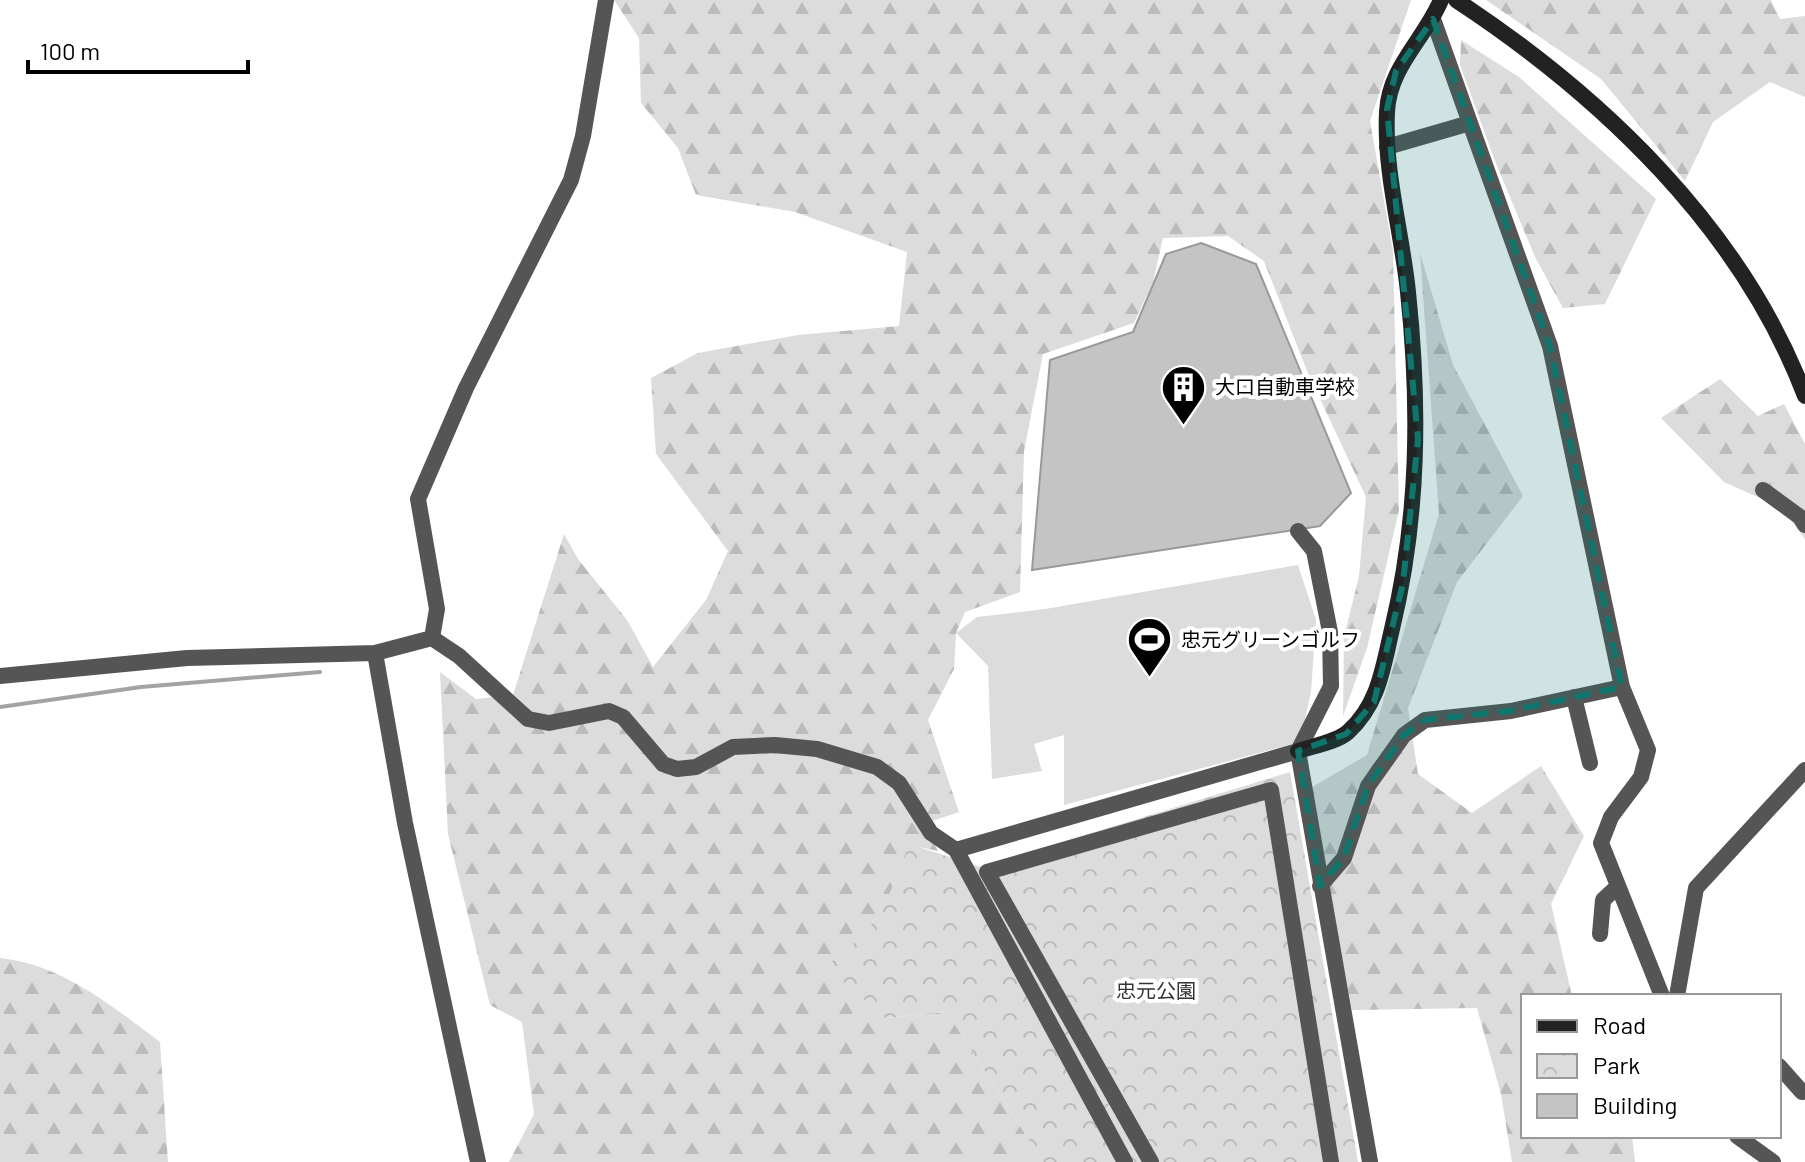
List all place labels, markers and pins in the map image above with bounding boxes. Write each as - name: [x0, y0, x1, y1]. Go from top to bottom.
- building icon: 大口自動車学校: [1160, 363, 1208, 426]
- place label: 大口自動車学校: [1215, 374, 1355, 398]
- sports icon: 忠元グリーンゴルフ: [1126, 616, 1174, 679]
- place label: 忠元グリーンゴルフ: [1181, 627, 1360, 651]

